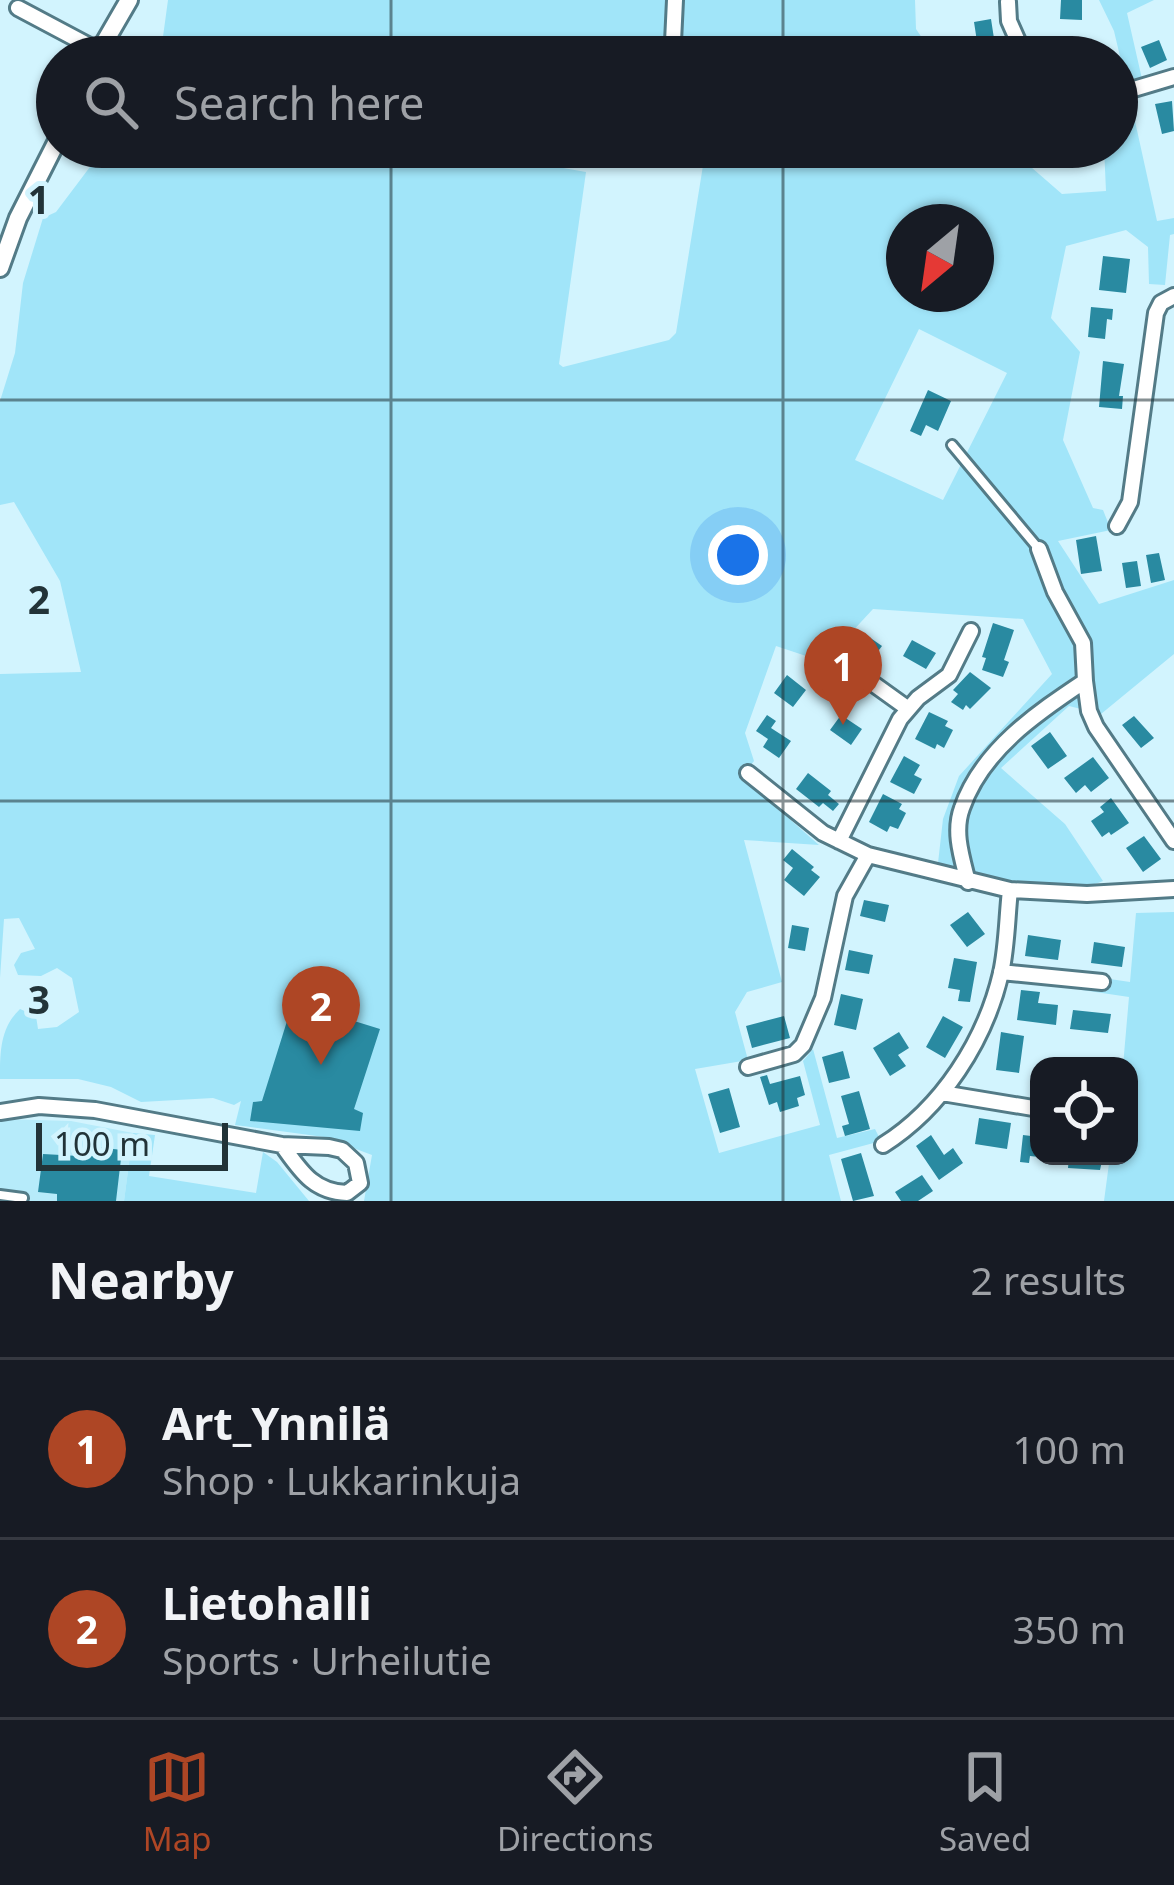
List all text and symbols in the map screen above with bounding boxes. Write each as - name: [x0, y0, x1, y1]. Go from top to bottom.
- search box: [36, 36, 1138, 168]
- icon: search: [78, 69, 144, 135]
- text: Search here: [174, 72, 424, 133]
- text: 1: [28, 172, 50, 225]
- north arrow: [886, 204, 994, 312]
- your location: [708, 525, 768, 585]
- text: 2: [28, 572, 50, 625]
- pin: 1: [804, 626, 882, 725]
- pin: 2: [282, 966, 360, 1065]
- text: 3: [28, 972, 50, 1025]
- map controls: [1030, 1057, 1138, 1165]
- button: locate: [1030, 1057, 1138, 1165]
- scale bar: [36, 1117, 228, 1170]
- text: 100 m: [54, 1121, 150, 1166]
- text: Nearby: [48, 1244, 234, 1314]
- text: 2 results: [971, 1253, 1126, 1306]
- text: Art_Ynnilä: [162, 1392, 390, 1453]
- text: 1: [76, 1422, 98, 1475]
- text: 100 m: [1012, 1422, 1126, 1475]
- text: Shop · Lukkarinkuja: [162, 1453, 521, 1506]
- text: Lietohalli: [162, 1572, 372, 1633]
- text: 2: [76, 1602, 98, 1655]
- text: 350 m: [1012, 1602, 1126, 1655]
- text: Sports · Urheilutie: [162, 1633, 492, 1686]
- tab: Map: [143, 1744, 211, 1861]
- tab: Directions: [497, 1744, 654, 1861]
- tab: Saved: [939, 1744, 1031, 1861]

